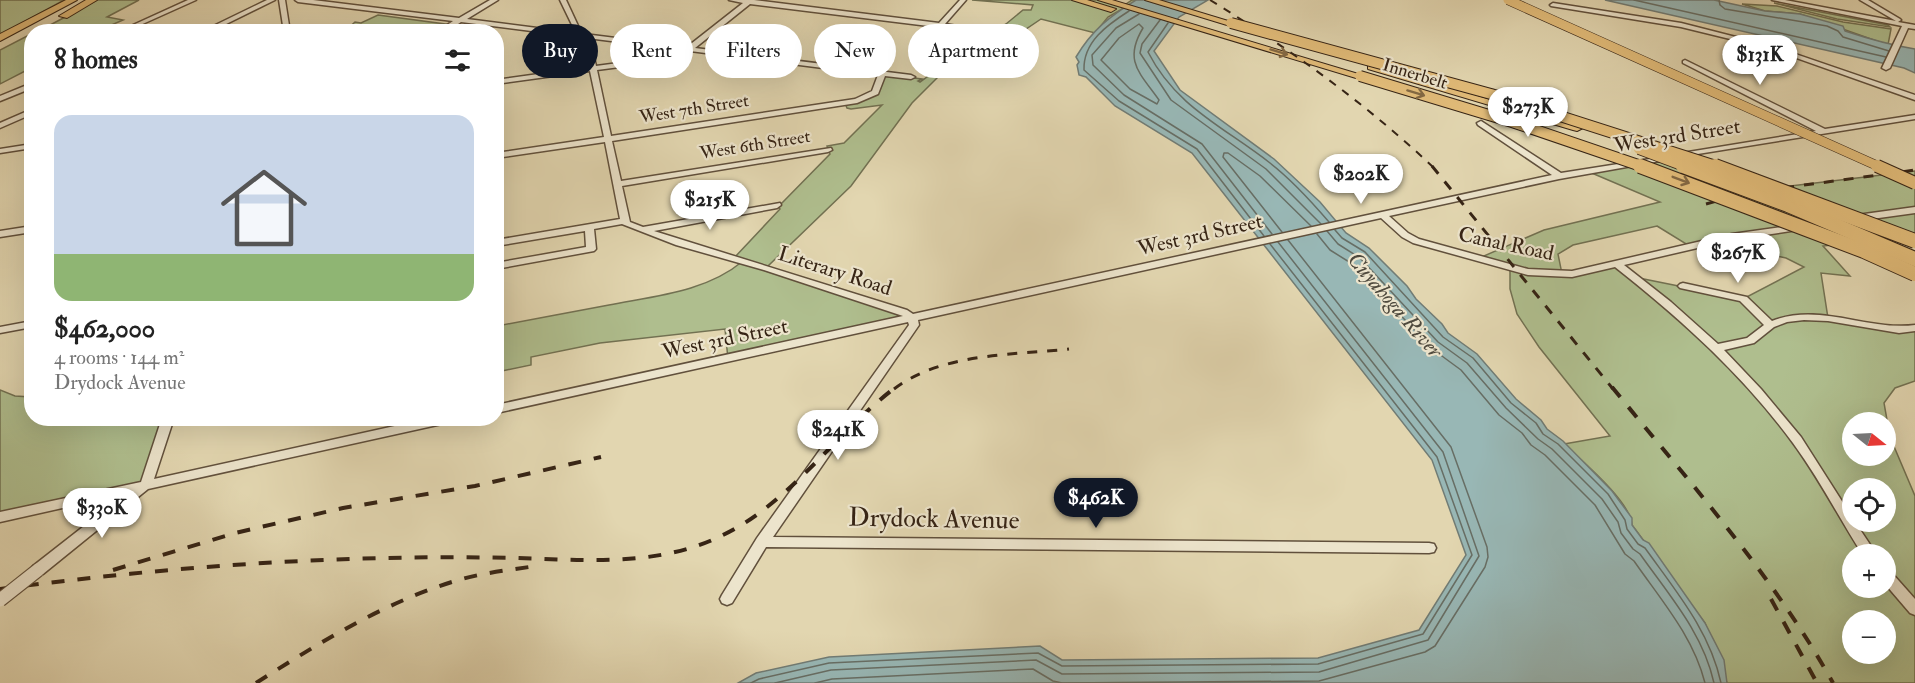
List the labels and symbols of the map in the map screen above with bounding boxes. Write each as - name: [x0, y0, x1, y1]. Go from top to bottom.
- pin: $131K: [1718, 35, 1802, 86]
- one-way arrow: [1269, 47, 1288, 58]
- street label: Innerbelt: [1380, 53, 1450, 95]
- pin: $273K: [1486, 87, 1570, 138]
- one-way arrow: [1406, 88, 1425, 99]
- street label: West 7th Street: [637, 89, 751, 129]
- street label: West 3rd Street: [1611, 113, 1742, 159]
- street label: West 6th Street: [697, 125, 812, 165]
- pin: $202K: [1319, 154, 1403, 205]
- one-way arrow: [1672, 176, 1690, 187]
- pin: $215K: [668, 180, 752, 231]
- street label: West 3rd Street: [1134, 207, 1265, 263]
- street label: Canal Road: [1456, 221, 1557, 267]
- pin: $267K: [1696, 233, 1780, 284]
- street label: Literary Road: [775, 240, 896, 302]
- water label: Cuyahoga River: [1341, 246, 1450, 365]
- street label: West 3rd Street: [659, 312, 790, 366]
- pin: $241K: [796, 410, 880, 461]
- north arrow: [1842, 412, 1896, 466]
- pin: $462K: [1054, 478, 1138, 529]
- pin: $330K: [60, 488, 144, 539]
- street label: Drydock Avenue: [848, 502, 1020, 536]

